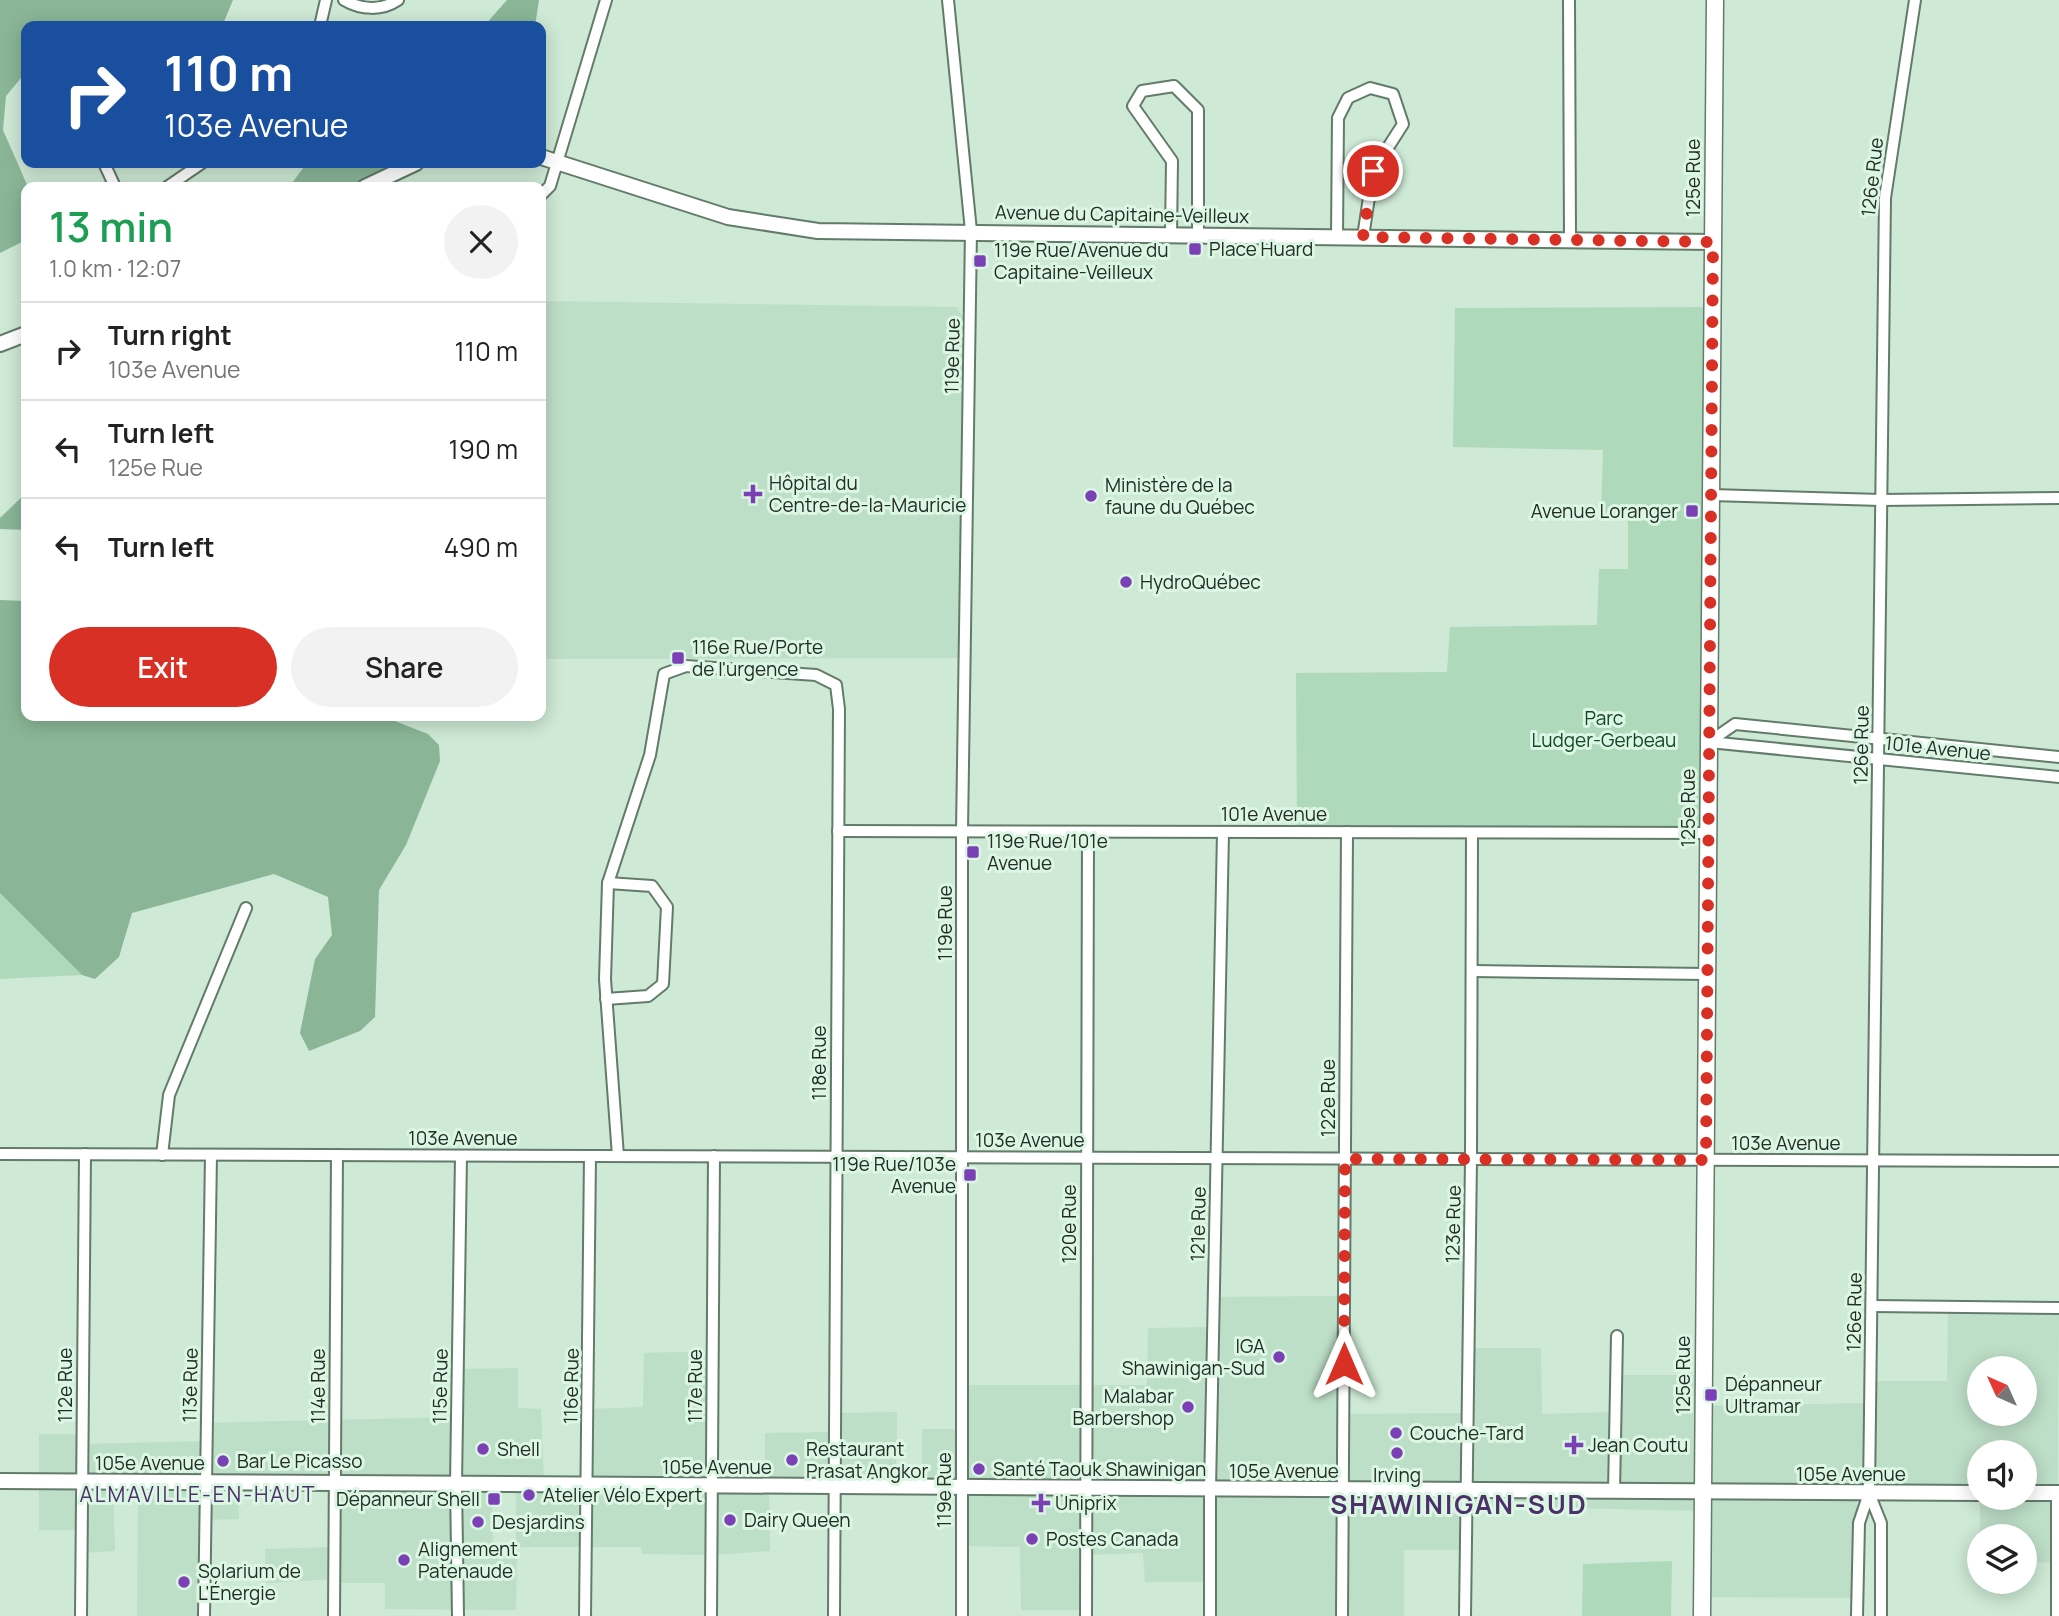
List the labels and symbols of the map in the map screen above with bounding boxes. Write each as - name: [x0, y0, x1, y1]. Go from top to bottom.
- street label: 126e Rue: [1855, 136, 1889, 218]
- street label: 125e Rue: [1680, 139, 1706, 217]
- pin: [1343, 141, 1403, 201]
- street label: Avenue du Capitaine-Veilleux: [995, 199, 1249, 229]
- place label: Place Huard: [1209, 236, 1313, 262]
- place label: 119e Rue/Avenue du Capitaine-Veilleux: [994, 237, 1169, 285]
- marker: Place Huard: [1187, 241, 1203, 257]
- marker: 119e Rue/Avenue du Capitaine-Veilleux: [972, 253, 988, 269]
- street label: 119e Rue: [938, 318, 966, 394]
- place label: Hôpital du Centre-de-la-Mauricie: [769, 470, 966, 518]
- place label: Ministère de la faune du Québec: [1105, 472, 1255, 520]
- marker: Hôpital du Centre-de-la-Mauricie: [743, 484, 763, 504]
- marker: Ministère de la faune du Québec: [1083, 488, 1099, 504]
- place label: Avenue Loranger: [1531, 498, 1678, 524]
- marker: Avenue Loranger: [1684, 503, 1700, 519]
- place label: HydroQuébec: [1140, 569, 1261, 595]
- marker: HydroQuébec: [1118, 574, 1134, 590]
- place label: 116e Rue/Porte de l'urgence: [692, 634, 823, 682]
- marker: 116e Rue/Porte de l'urgence: [670, 650, 686, 666]
- park label: Parc Ludger-Gerbeau: [1532, 705, 1676, 753]
- street label: 126e Rue: [1847, 705, 1875, 785]
- street label: 101e Avenue: [1884, 730, 1992, 766]
- street label: 125e Rue: [1675, 769, 1701, 847]
- street label: 101e Avenue: [1221, 801, 1327, 827]
- place label: 119e Rue/101e Avenue: [987, 828, 1108, 876]
- marker: 119e Rue/101e Avenue: [965, 844, 981, 860]
- street label: 119e Rue: [932, 885, 958, 961]
- street label: 118e Rue: [806, 1025, 832, 1101]
- street label: 122e Rue: [1315, 1059, 1341, 1137]
- street label: 103e Avenue: [408, 1125, 518, 1151]
- street label: 103e Avenue: [975, 1127, 1085, 1153]
- street label: 103e Avenue: [1731, 1130, 1841, 1156]
- place label: 119e Rue/103e Avenue: [832, 1151, 956, 1199]
- marker: 119e Rue/103e Avenue: [962, 1167, 978, 1183]
- street label: 120e Rue: [1056, 1184, 1082, 1264]
- street label: 123e Rue: [1439, 1185, 1467, 1263]
- street label: 121e Rue: [1184, 1186, 1212, 1262]
- street label: 126e Rue: [1840, 1272, 1868, 1352]
- position arrow: [1307, 1327, 1381, 1401]
- place label: IGA Shawinigan-Sud: [1122, 1333, 1265, 1381]
- street label: 125e Rue: [1670, 1336, 1696, 1414]
- street label: 113e Rue: [176, 1347, 204, 1423]
- street label: 112e Rue: [52, 1348, 78, 1422]
- street label: 114e Rue: [305, 1348, 331, 1424]
- street label: 115e Rue: [426, 1348, 454, 1424]
- street label: 116e Rue: [557, 1348, 585, 1424]
- street label: 117e Rue: [682, 1349, 708, 1423]
- marker: IGA Shawinigan-Sud: [1271, 1349, 1287, 1365]
- north arrow: [1967, 1356, 2037, 1426]
- place label: Dépanneur Ultramar: [1725, 1371, 1822, 1419]
- place label: Malabar Barbershop: [1072, 1383, 1174, 1431]
- marker: Dépanneur Ultramar: [1703, 1387, 1719, 1403]
- marker: Malabar Barbershop: [1180, 1399, 1196, 1415]
- place label: Couche-Tard: [1410, 1420, 1524, 1446]
- marker: Couche-Tard: [1388, 1425, 1404, 1441]
- place label: Jean Coutu: [1588, 1432, 1688, 1458]
- place label: Shell: [497, 1436, 540, 1462]
- place label: Restaurant Prasat Angkor: [806, 1436, 928, 1484]
- marker: Jean Coutu: [1566, 1437, 1582, 1453]
- marker: Shell: [475, 1441, 491, 1457]
- marker: Irving: [1389, 1445, 1405, 1461]
- place label: Bar Le Picasso: [237, 1448, 363, 1474]
- street label: 105e Avenue: [95, 1450, 205, 1476]
- marker: Restaurant Prasat Angkor: [784, 1452, 800, 1468]
- street label: 119e Rue: [931, 1452, 957, 1528]
- marker: Bar Le Picasso: [215, 1453, 231, 1469]
- street label: 105e Avenue: [662, 1454, 772, 1480]
- place label: Santé Taouk Shawinigan: [993, 1456, 1206, 1482]
- street label: 105e Avenue: [1229, 1458, 1339, 1484]
- marker: Santé Taouk Shawinigan: [971, 1461, 987, 1477]
- street label: 105e Avenue: [1796, 1461, 1906, 1487]
- place label: Irving: [1373, 1462, 1421, 1488]
- district label: ALMAVILLE-EN-HAUT: [79, 1480, 317, 1508]
- place label: Atelier Vélo Expert: [543, 1482, 702, 1508]
- place label: Dépanneur Shell: [336, 1486, 480, 1512]
- district label: SHAWINIGAN-SUD: [1330, 1486, 1588, 1522]
- marker: Atelier Vélo Expert: [521, 1487, 537, 1503]
- place label: Uniprix: [1055, 1490, 1117, 1516]
- marker: Dépanneur Shell: [486, 1491, 502, 1507]
- marker: Uniprix: [1033, 1495, 1049, 1511]
- place label: Dairy Queen: [744, 1507, 851, 1533]
- place label: Desjardins: [492, 1509, 585, 1535]
- marker: Dairy Queen: [722, 1512, 738, 1528]
- marker: Desjardins: [470, 1514, 486, 1530]
- place label: Postes Canada: [1046, 1526, 1178, 1552]
- marker: Postes Canada: [1024, 1531, 1040, 1547]
- place label: Alignement Patenaude: [418, 1536, 518, 1584]
- marker: Alignement Patenaude: [396, 1552, 412, 1568]
- place label: Solarium de L'Énergie: [198, 1558, 301, 1606]
- marker: Solarium de L'Énergie: [176, 1574, 192, 1590]

